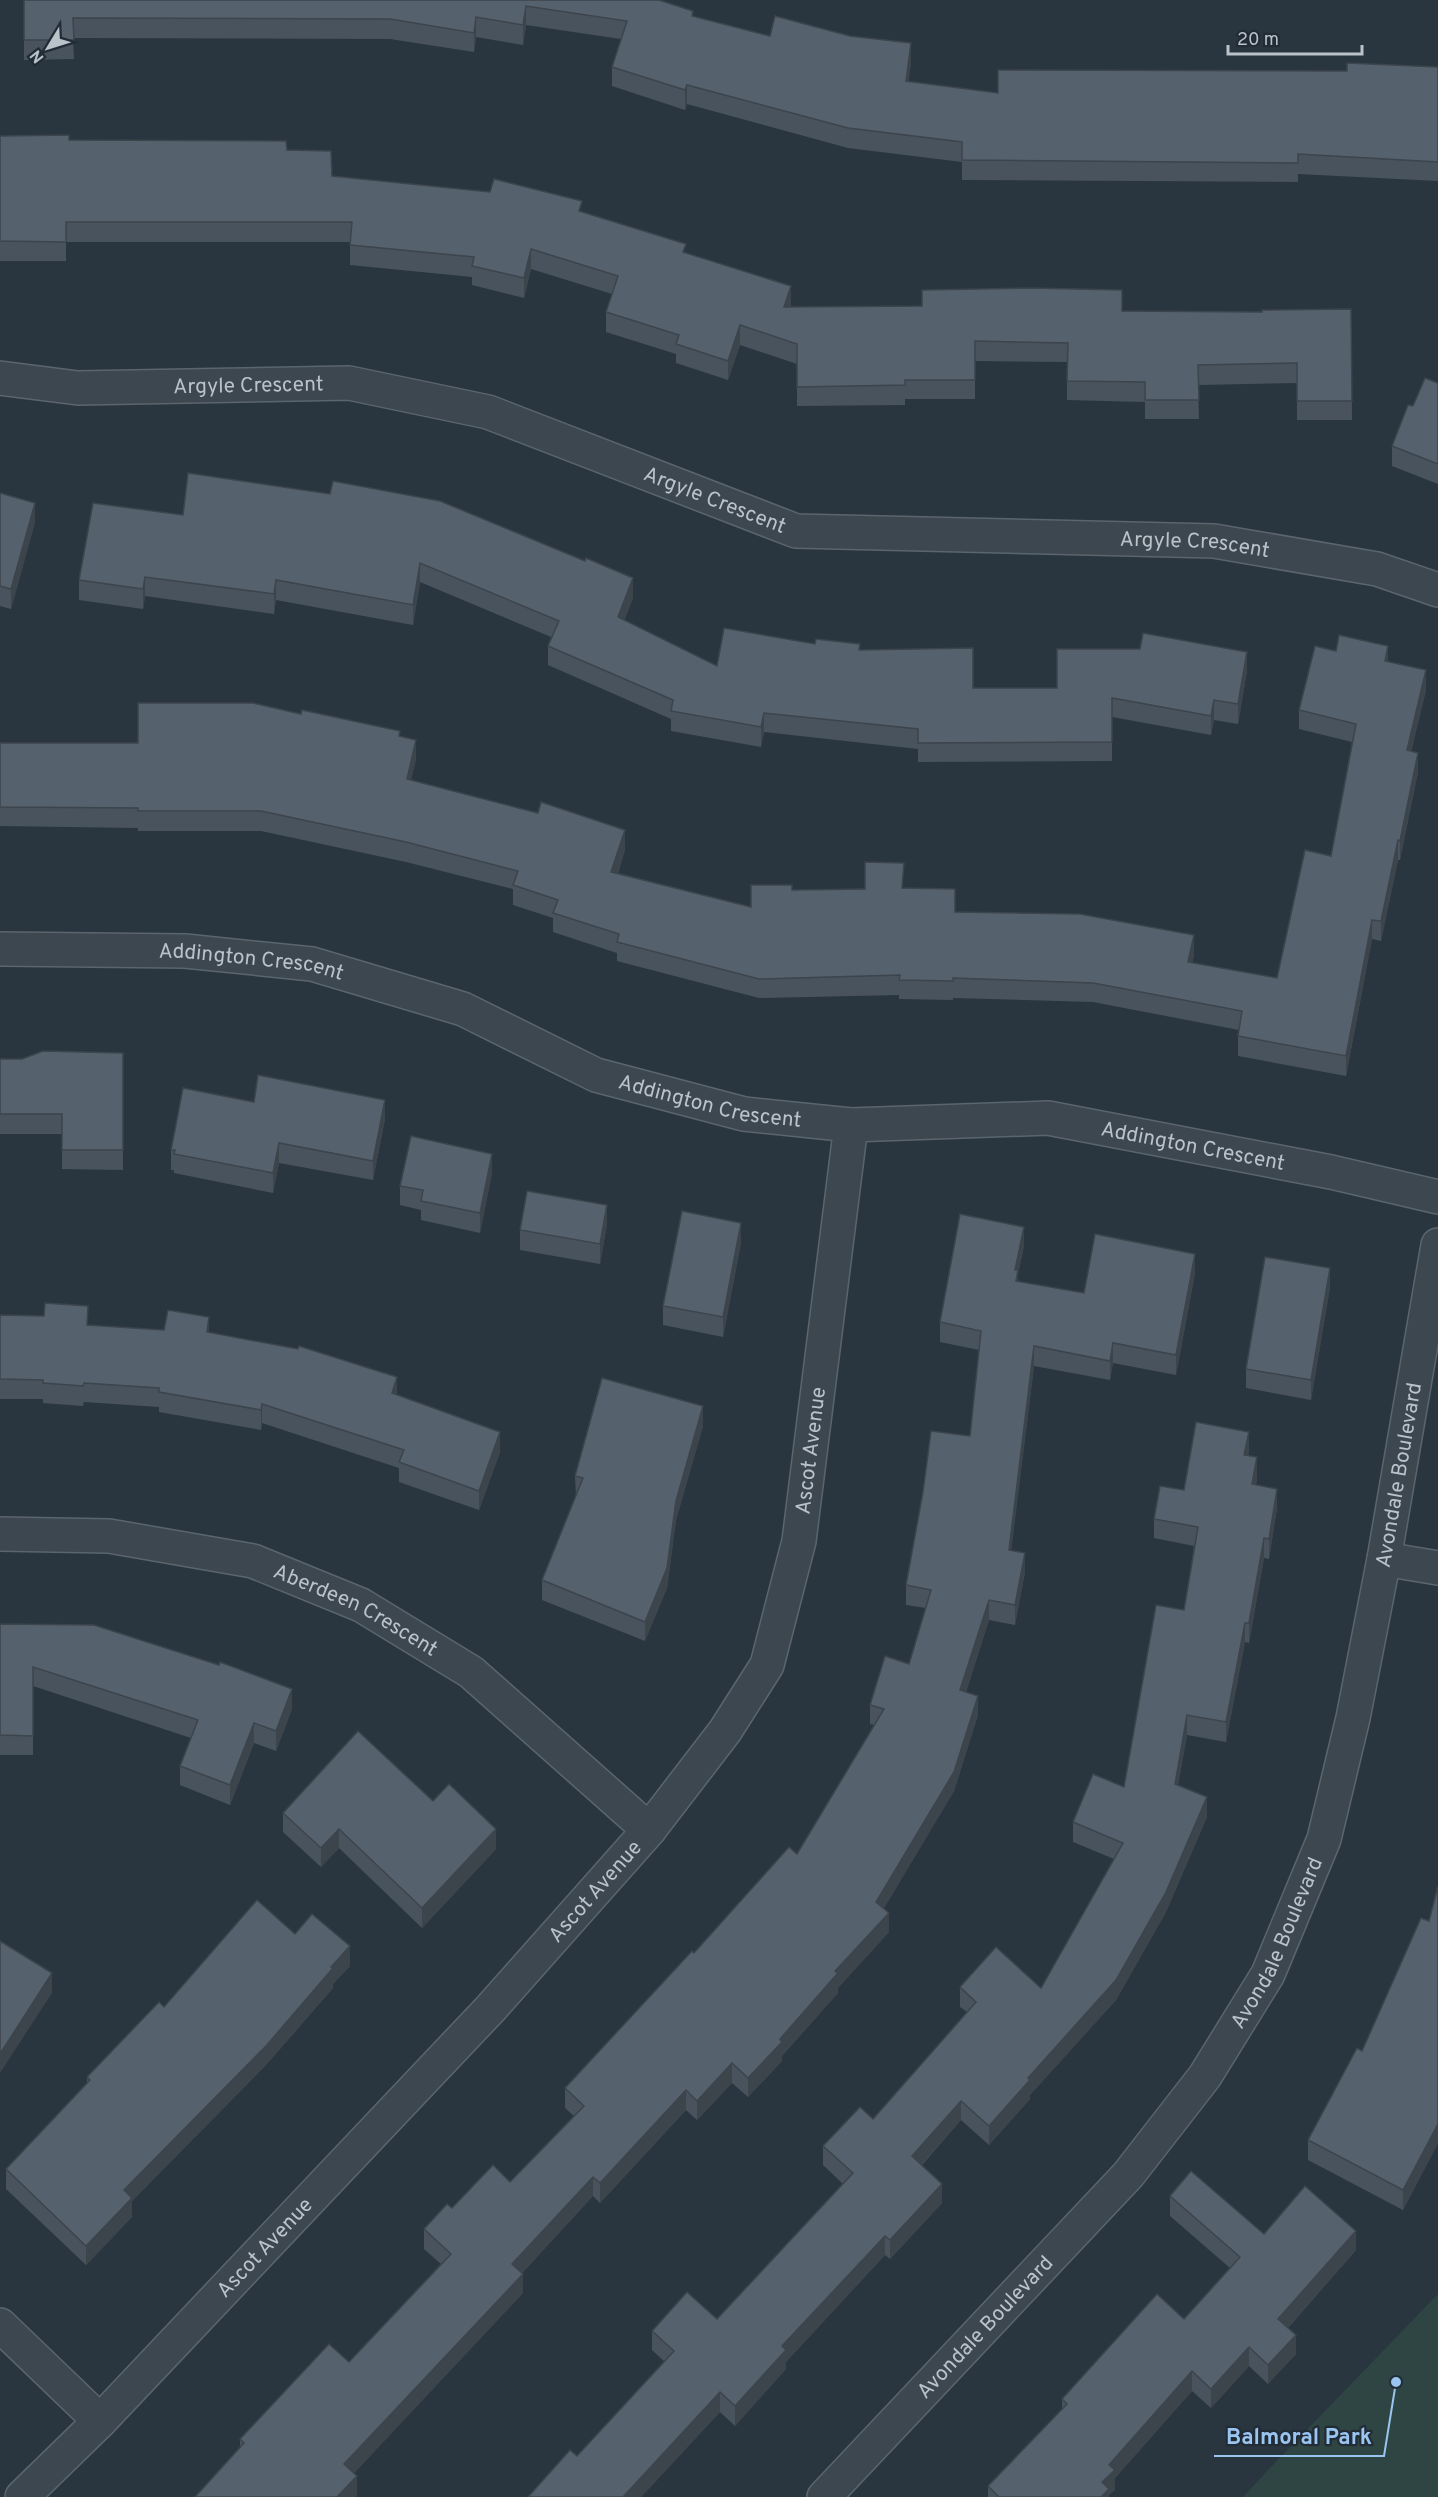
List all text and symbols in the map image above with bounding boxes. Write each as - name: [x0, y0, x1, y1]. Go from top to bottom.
- north arrow: [18, 18, 78, 78]
- scale bar: [1228, 18, 1362, 56]
- text: 20 m: [1237, 29, 1279, 52]
- text: N: [26, 45, 49, 67]
- street label: Argyle Crescent: [173, 371, 324, 401]
- street label: Argyle Crescent: [639, 461, 789, 541]
- street label: Argyle Crescent: [1119, 527, 1271, 565]
- street label: Addington Crescent: [158, 939, 347, 988]
- street label: Addington Crescent: [615, 1069, 803, 1135]
- street label: Addington Crescent: [1098, 1116, 1287, 1178]
- street label: Avondale Boulevard: [1371, 1381, 1429, 1570]
- street label: Ascot Avenue: [790, 1385, 833, 1516]
- street label: Aberdeen Crescent: [269, 1559, 442, 1663]
- street label: Ascot Avenue: [543, 1835, 649, 1949]
- street label: Avondale Boulevard: [1225, 1853, 1330, 2034]
- street label: Ascot Avenue: [212, 2193, 319, 2304]
- street label: Avondale Boulevard: [912, 2251, 1060, 2405]
- callout: Balmoral Park: [1214, 2416, 1384, 2456]
- text: Balmoral Park: [1226, 2425, 1372, 2452]

